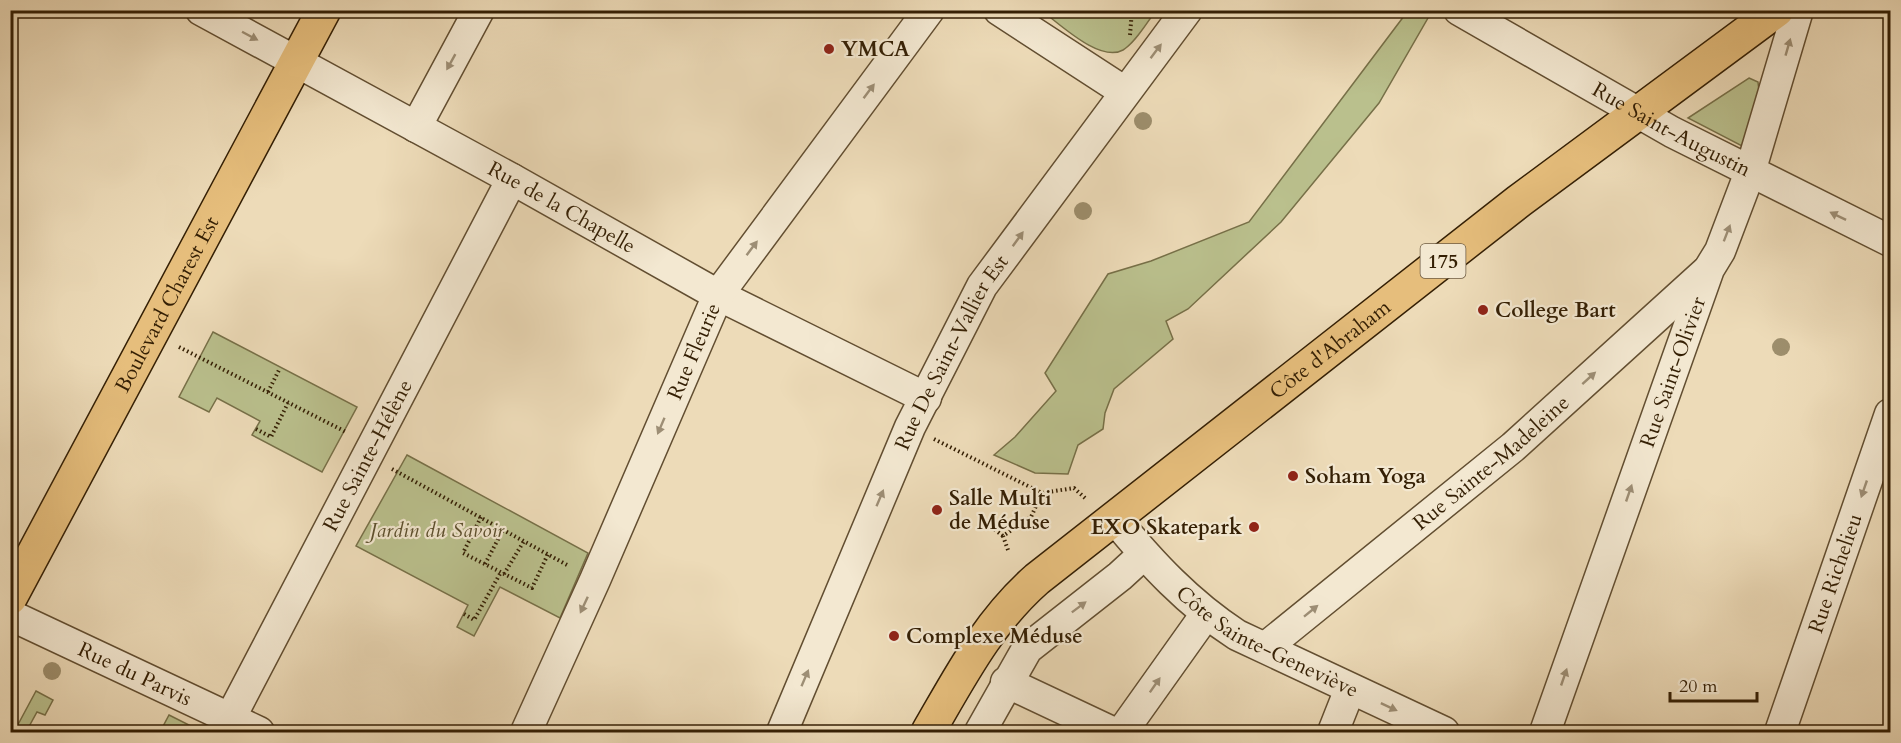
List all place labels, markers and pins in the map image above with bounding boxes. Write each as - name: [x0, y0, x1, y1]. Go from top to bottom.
- place label: YMCA: [841, 35, 910, 64]
- marker: YMCA: [822, 42, 836, 56]
- place label: College Bart: [1495, 296, 1616, 325]
- marker: College Bart: [1476, 303, 1490, 317]
- place label: Soham Yoga: [1305, 462, 1426, 491]
- marker: Soham Yoga: [1286, 469, 1300, 483]
- place label: Salle Multi de Méduse: [949, 484, 1052, 537]
- marker: Salle Multi de Méduse: [930, 503, 944, 517]
- place label: EXO Skatepark: [1091, 513, 1242, 542]
- marker: EXO Skatepark: [1247, 520, 1261, 534]
- place label: Complexe Méduse: [906, 622, 1083, 651]
- marker: Complexe Méduse: [887, 629, 901, 643]

